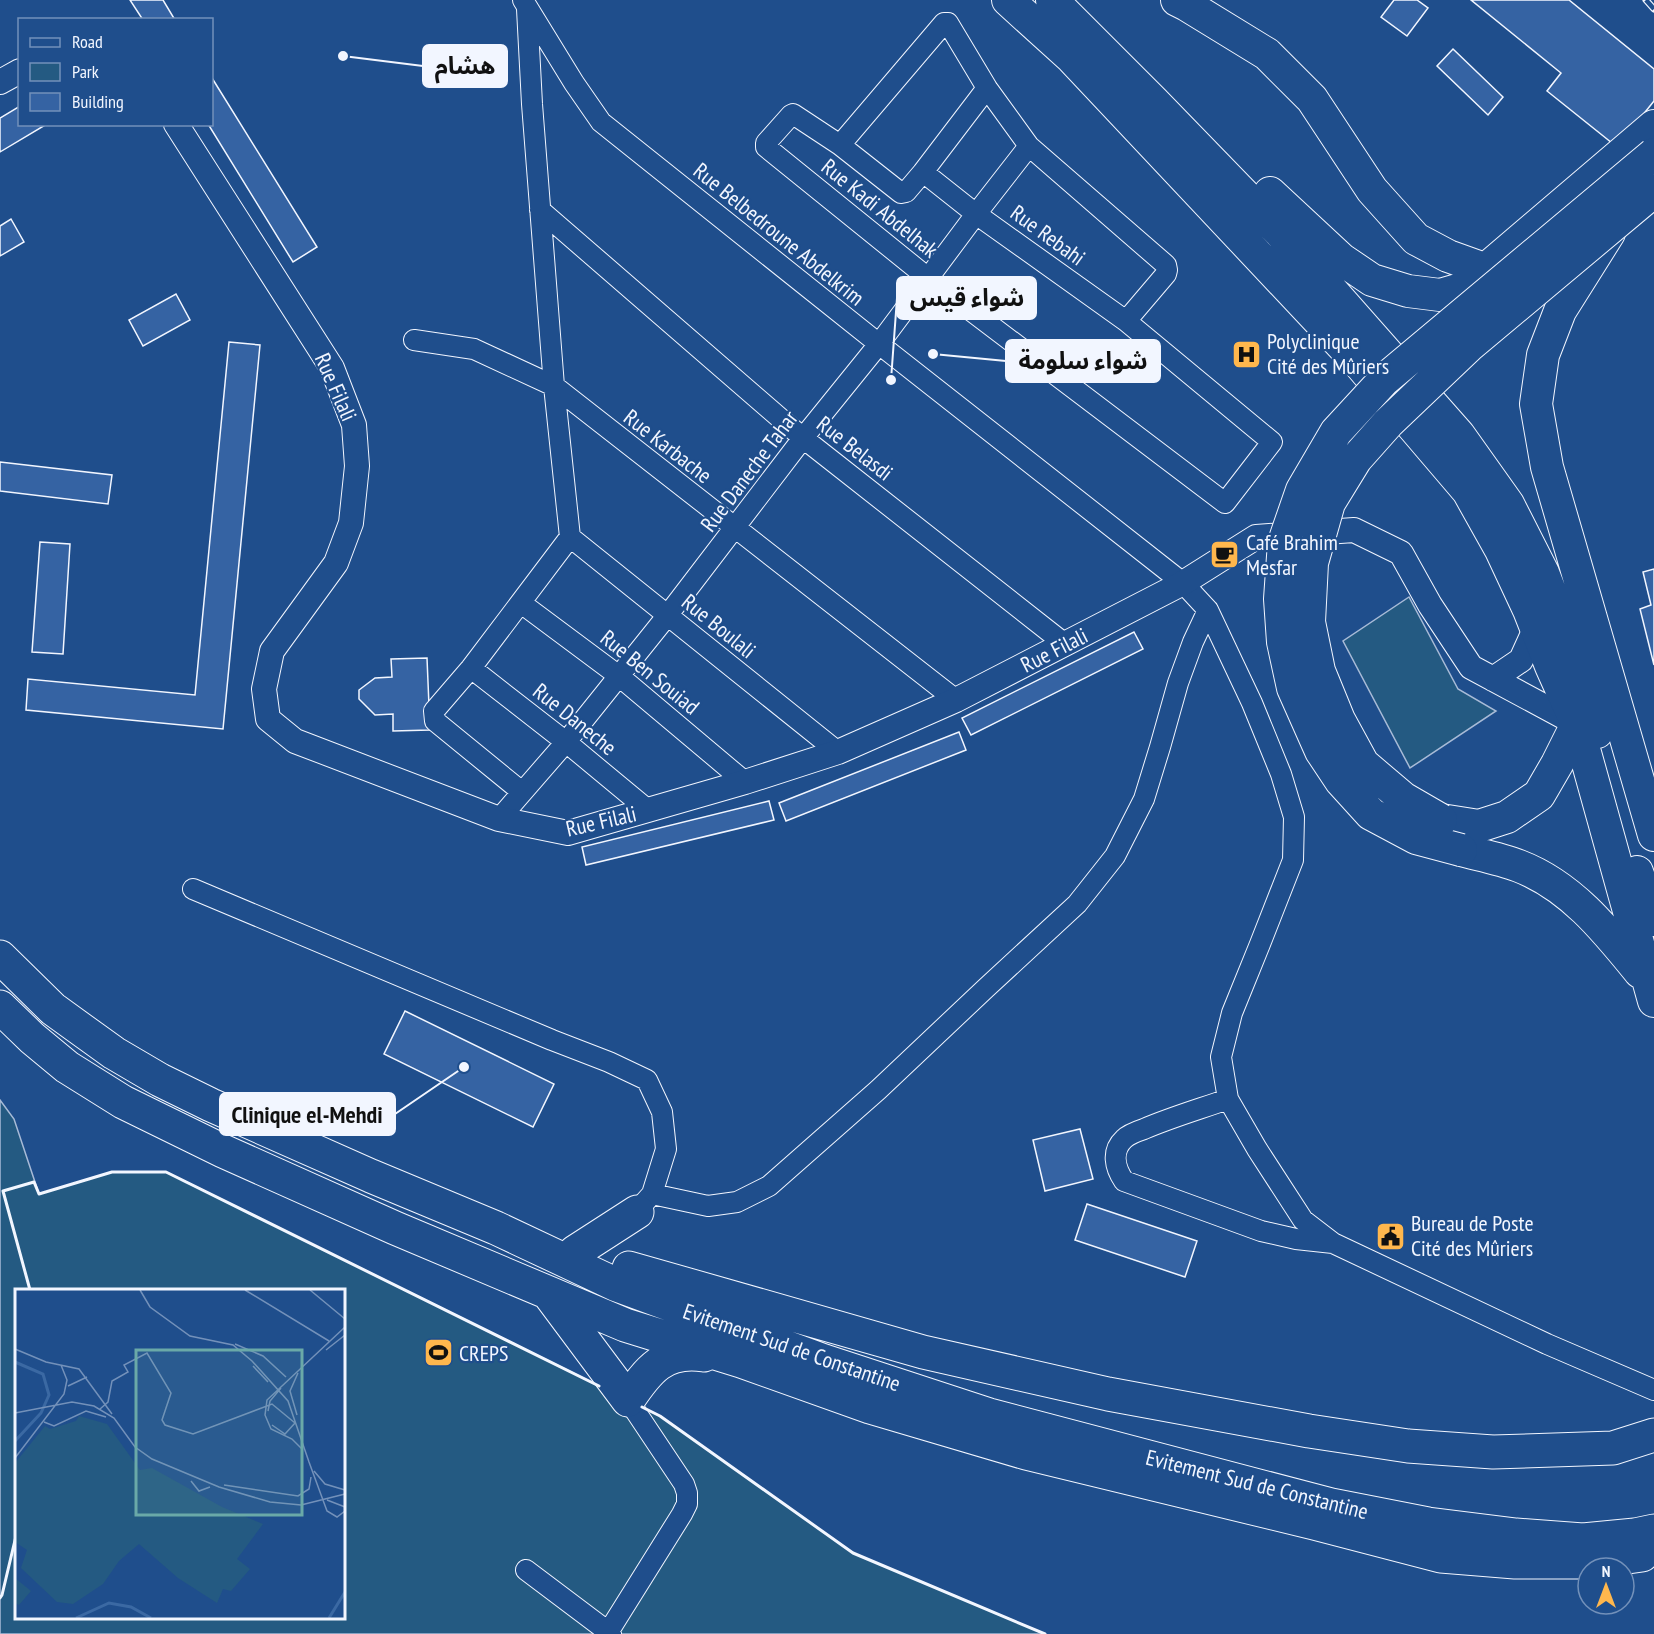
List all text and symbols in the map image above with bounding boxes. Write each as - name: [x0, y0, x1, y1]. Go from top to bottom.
- legend: [18, 18, 213, 126]
- text: Road: [72, 30, 103, 53]
- callout: هشام: [423, 45, 507, 87]
- text: هشام: [435, 50, 495, 84]
- text: Park: [72, 60, 99, 83]
- text: Building: [72, 90, 124, 113]
- street label: Rue Kadi Abdelhak: [816, 152, 944, 264]
- street label: Rue Belbedroune Abdelkrim: [688, 156, 870, 312]
- street label: Rue Rebahi: [1005, 199, 1091, 271]
- callout: شواء قيس: [897, 277, 1036, 319]
- text: شواء قيس: [910, 282, 1024, 313]
- place label: Polyclinique Cité des Mûriers: [1267, 327, 1389, 380]
- hospital icon: Polyclinique Cité des Mûriers: [1230, 338, 1262, 370]
- callout: شواء سلومة: [1006, 340, 1160, 382]
- text: شواء سلومة: [1018, 345, 1148, 376]
- street label: Rue Filali: [309, 349, 363, 425]
- street label: Rue Karbache: [618, 403, 718, 489]
- street label: Rue Daneche Tahar: [694, 405, 804, 537]
- street label: Rue Belasdi: [811, 410, 899, 486]
- place label: Café Brahim Mesfar: [1246, 528, 1338, 581]
- cafe icon: Café Brahim Mesfar: [1209, 539, 1241, 571]
- street label: Rue Boulali: [676, 588, 762, 664]
- street label: Rue Filali: [1016, 621, 1092, 679]
- street label: Rue Ben Souiad: [595, 624, 705, 720]
- street label: Rue Daneche: [528, 677, 622, 761]
- street label: Rue Filali: [563, 799, 639, 843]
- callout: Clinique el-Mehdi: [220, 1093, 395, 1135]
- text: Clinique el-Mehdi: [231, 1099, 383, 1130]
- place label: Bureau de Poste Cité des Mûriers: [1411, 1209, 1534, 1262]
- public building icon: Bureau de Poste Cité des Mûriers: [1374, 1220, 1406, 1252]
- inset map: [15, 1289, 345, 1619]
- street label: Evitement Sud de Constantine: [680, 1297, 904, 1397]
- sports icon: CREPS: [422, 1337, 454, 1369]
- place label: CREPS: [459, 1339, 508, 1367]
- street label: Evitement Sud de Constantine: [1143, 1443, 1371, 1525]
- north arrow: [1576, 1556, 1636, 1616]
- text: N: [1602, 1561, 1610, 1581]

